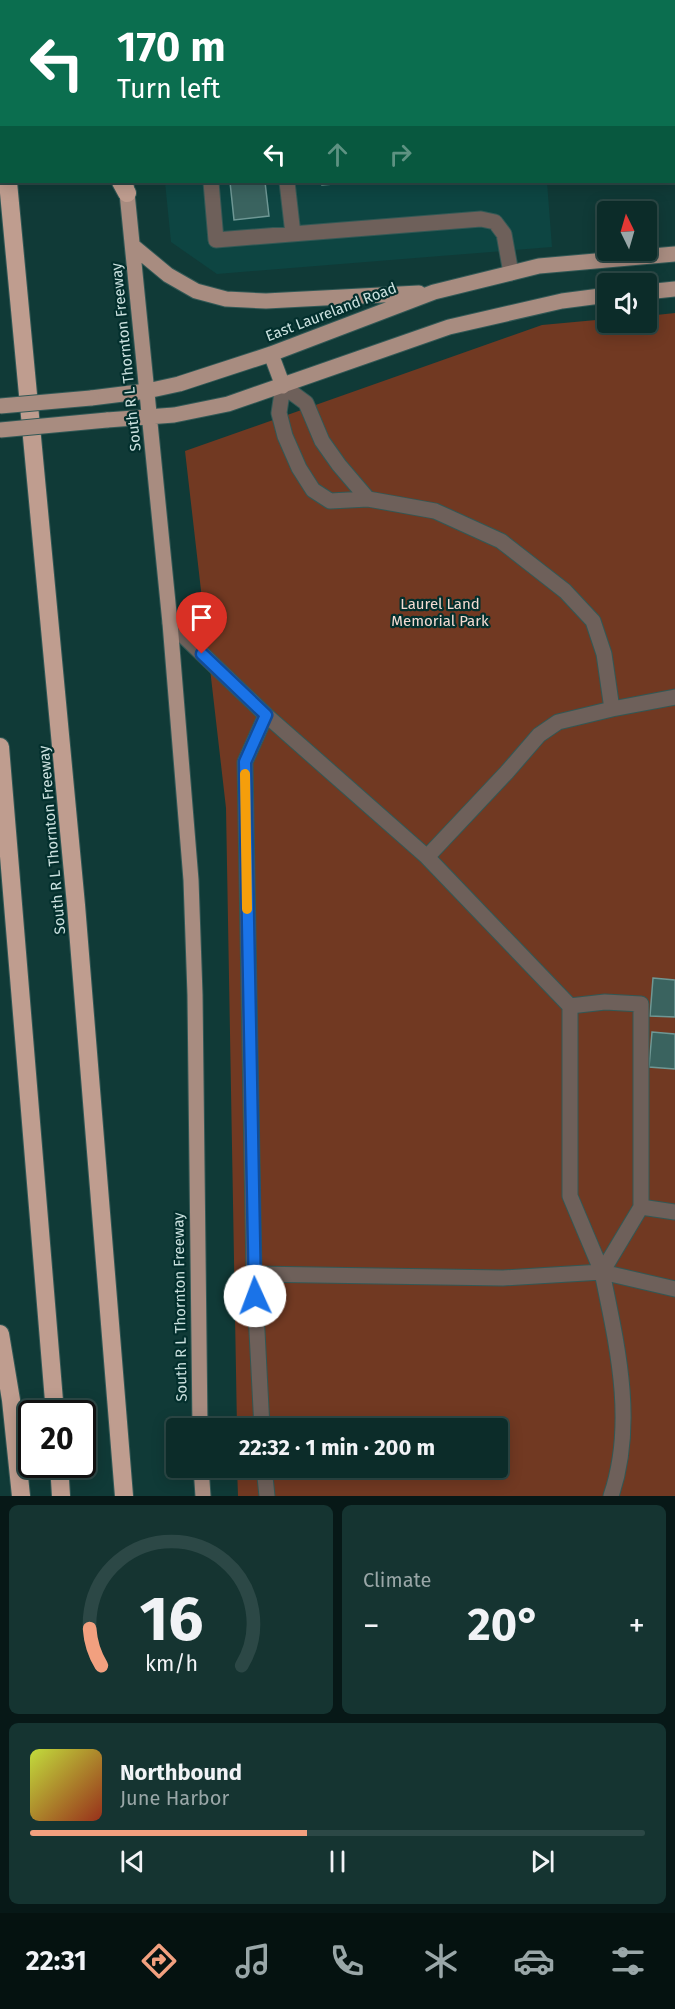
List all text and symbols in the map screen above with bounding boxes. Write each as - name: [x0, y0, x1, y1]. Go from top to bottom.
- text: 170 m: [117, 22, 226, 72]
- icon: left: [18, 24, 96, 102]
- text: Turn left: [117, 73, 220, 105]
- icon: left: [258, 138, 291, 171]
- icon: ahead: [321, 138, 354, 171]
- icon: right: [384, 138, 417, 171]
- north arrow: [597, 201, 657, 261]
- map controls: [597, 201, 657, 333]
- street label: South R L Thornton Freeway: [107, 261, 145, 452]
- button: sound: [597, 273, 657, 333]
- street label: East Laureland Road: [263, 279, 399, 345]
- pin: [176, 592, 227, 654]
- park label: Laurel Land Memorial Park: [391, 595, 489, 630]
- icon: arrive: [185, 601, 218, 634]
- street label: South R L Thornton Freeway: [35, 744, 69, 935]
- street label: South R L Thornton Freeway: [169, 1212, 191, 1402]
- position arrow: [223, 1264, 287, 1328]
- speed limit sign: 20: [18, 1400, 96, 1478]
- text: 22:32 · 1 min · 200 m: [239, 1434, 435, 1461]
- text: Climate: [363, 1568, 431, 1592]
- text: 16: [139, 1582, 203, 1657]
- text: 20°: [467, 1598, 541, 1652]
- text: −: [363, 1606, 380, 1646]
- text: +: [629, 1606, 645, 1646]
- text: km/h: [144, 1652, 198, 1678]
- text: Northbound: [120, 1759, 242, 1786]
- text: June Harbor: [120, 1786, 229, 1810]
- icon: previous: [116, 1845, 149, 1878]
- icon: pause: [321, 1845, 354, 1878]
- icon: next: [526, 1845, 559, 1878]
- icon: directions: [138, 1940, 180, 1982]
- icon: music: [232, 1940, 274, 1982]
- icon: phone: [326, 1940, 368, 1982]
- icon: climate: [420, 1940, 462, 1982]
- icon: car: [513, 1940, 555, 1982]
- icon: filters: [607, 1940, 649, 1982]
- text: 22:31: [26, 1945, 87, 1977]

